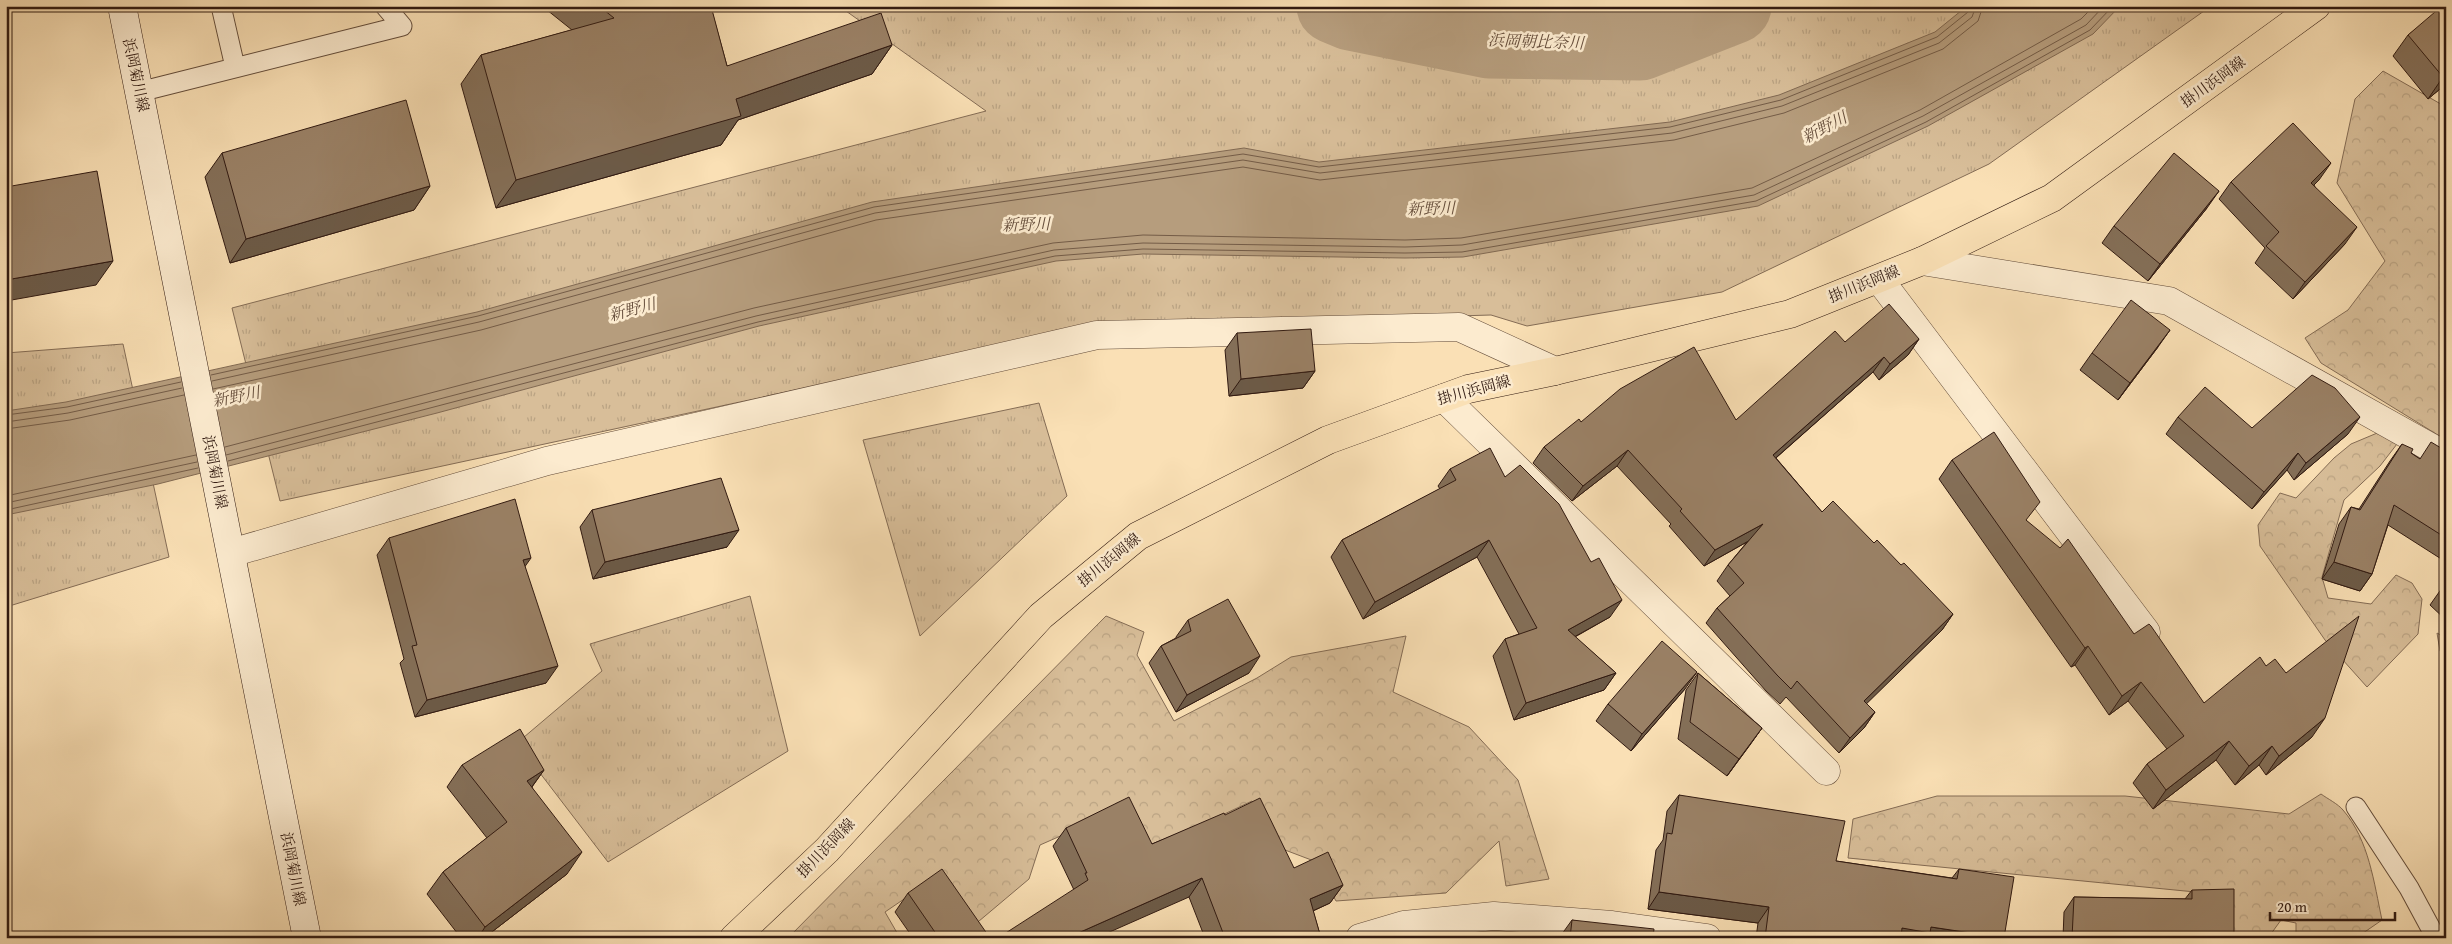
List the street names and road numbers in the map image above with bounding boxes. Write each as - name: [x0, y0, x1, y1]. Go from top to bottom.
- street label: 浜岡菊川線: [118, 36, 155, 114]
- street label: 掛川浜岡線: [2176, 51, 2249, 112]
- street label: 掛川浜岡線: [1825, 260, 1903, 307]
- street label: 掛川浜岡線: [1435, 370, 1513, 409]
- street label: 浜岡菊川線: [198, 433, 233, 511]
- street label: 掛川浜岡線: [1073, 528, 1144, 591]
- street label: 掛川浜岡線: [792, 813, 859, 882]
- street label: 浜岡菊川線: [276, 830, 311, 908]

